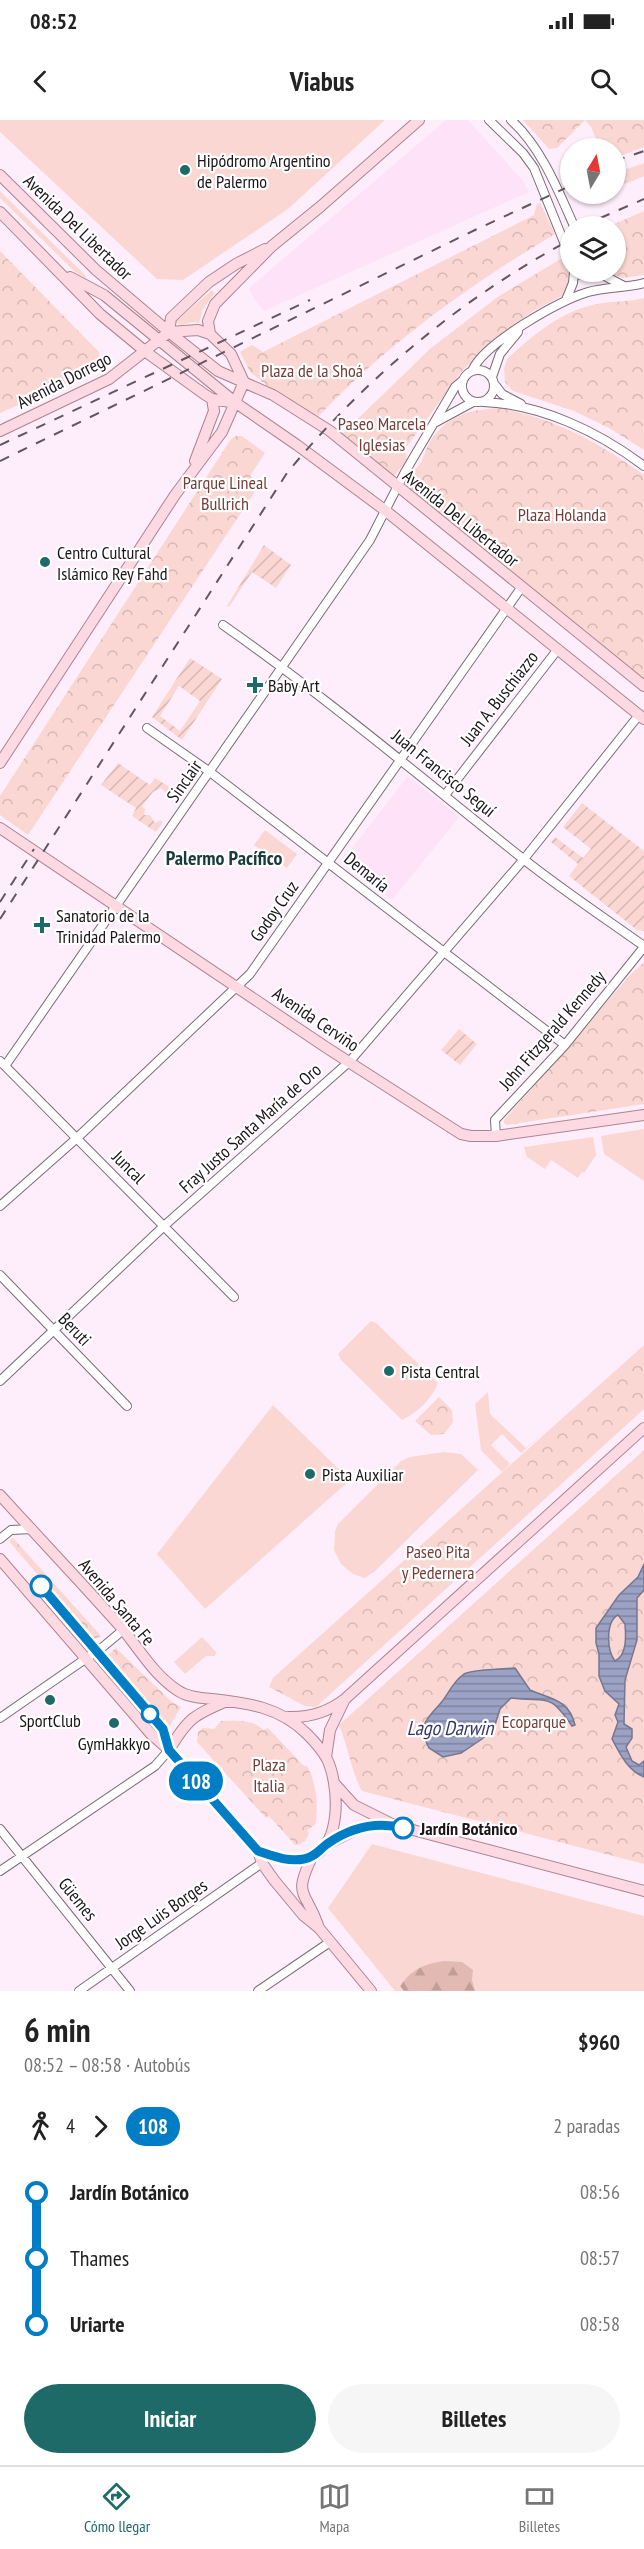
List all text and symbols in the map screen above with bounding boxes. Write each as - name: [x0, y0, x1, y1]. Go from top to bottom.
- text: 08:52: [30, 7, 78, 35]
- text: Viabus: [290, 64, 354, 98]
- icon: back: [24, 65, 57, 98]
- icon: search: [587, 65, 620, 98]
- north arrow: [560, 138, 626, 204]
- map controls: [560, 138, 626, 282]
- place label: Hipódromo Argentino de Palermo: [197, 149, 331, 193]
- marker: Hipódromo Argentino de Palermo: [178, 163, 192, 177]
- street label: Avenida Del Libertador: [19, 169, 137, 285]
- button: layers: [560, 216, 626, 282]
- street label: Avenida Dorrego: [13, 346, 115, 414]
- park label: Plaza de la Shoá: [261, 359, 363, 382]
- park label: Paseo Marcela Iglesias: [338, 412, 426, 456]
- street label: Avenida Del Libertador: [398, 464, 524, 572]
- park label: Parque Lineal Bullrich: [183, 471, 268, 515]
- park label: Plaza Holanda: [518, 503, 606, 526]
- place label: Centro Cultural Islámico Rey Fahd: [57, 541, 167, 585]
- marker: Centro Cultural Islámico Rey Fahd: [38, 555, 52, 569]
- street label: Juan A. Buschiazzo: [454, 646, 543, 751]
- place label: Baby Art: [268, 674, 320, 697]
- marker: Baby Art: [246, 676, 264, 694]
- street label: Juan Francisco Seguí: [387, 723, 501, 822]
- street label: Sinclair: [161, 755, 207, 807]
- district label: Palermo Pacífico: [166, 845, 282, 871]
- street label: Demaría: [340, 847, 394, 897]
- street label: Godoy Cruz: [245, 876, 303, 946]
- place label: Sanatorio de la Trinidad Palermo: [56, 904, 161, 948]
- marker: Sanatorio de la Trinidad Palermo: [33, 916, 51, 934]
- street label: John Fitzgerald Kennedy: [493, 965, 610, 1095]
- street label: Avenida Cerviño: [268, 982, 364, 1057]
- street label: Fray Justo Santa María de Oro: [174, 1058, 326, 1198]
- street label: Juncal: [107, 1145, 151, 1189]
- street label: Beruti: [54, 1308, 96, 1350]
- place label: Pista Central: [401, 1360, 480, 1383]
- marker: Pista Central: [382, 1364, 396, 1378]
- place label: Pista Auxiliar: [322, 1463, 404, 1486]
- marker: Pista Auxiliar: [303, 1467, 317, 1481]
- park label: Paseo Pita y Pedernera: [402, 1540, 474, 1584]
- street label: Avenida Santa Fe: [74, 1554, 160, 1650]
- unlabelled marker: [30, 1575, 52, 1597]
- marker: SportClub: [43, 1693, 57, 1707]
- unlabelled marker: [141, 1705, 159, 1723]
- place label: SportClub: [19, 1709, 81, 1732]
- park label: Ecoparque: [502, 1710, 566, 1733]
- water label: Lago Darwin: [407, 1715, 494, 1741]
- marker: GymHakkyo: [107, 1716, 121, 1730]
- place label: GymHakkyo: [78, 1732, 151, 1755]
- park label: Plaza Italia: [252, 1753, 286, 1797]
- line badge: 108: [162, 1762, 230, 1800]
- text: 108: [181, 1768, 211, 1795]
- marker: Jardín Botánico: [392, 1817, 414, 1839]
- place label: Jardín Botánico: [419, 1817, 517, 1840]
- street label: Güemes: [54, 1873, 102, 1925]
- street label: Jorge Luis Borges: [110, 1874, 212, 1955]
- text: 6 min: [24, 2008, 91, 2051]
- text: $960: [578, 2028, 620, 2056]
- text: 08:52 – 08:58 · Autobús: [24, 2052, 190, 2078]
- icon: walk: [24, 2110, 57, 2143]
- icon: forward: [84, 2110, 117, 2143]
- text: 4: [66, 2113, 75, 2139]
- text: 108: [138, 2113, 168, 2140]
- text: 2 paradas: [553, 2113, 620, 2139]
- text: Jardín Botánico: [70, 2178, 189, 2206]
- text: 08:56: [580, 2179, 620, 2205]
- text: Thames: [70, 2244, 129, 2272]
- text: 08:57: [580, 2245, 620, 2271]
- text: Uriarte: [70, 2310, 125, 2338]
- text: 08:58: [580, 2311, 620, 2337]
- button: Iniciar: [24, 2384, 316, 2453]
- button: Billetes: [328, 2384, 620, 2453]
- tab: Cómo llegar: [84, 2480, 150, 2536]
- tab: Mapa: [318, 2480, 351, 2536]
- tab: Billetes: [519, 2480, 560, 2536]

